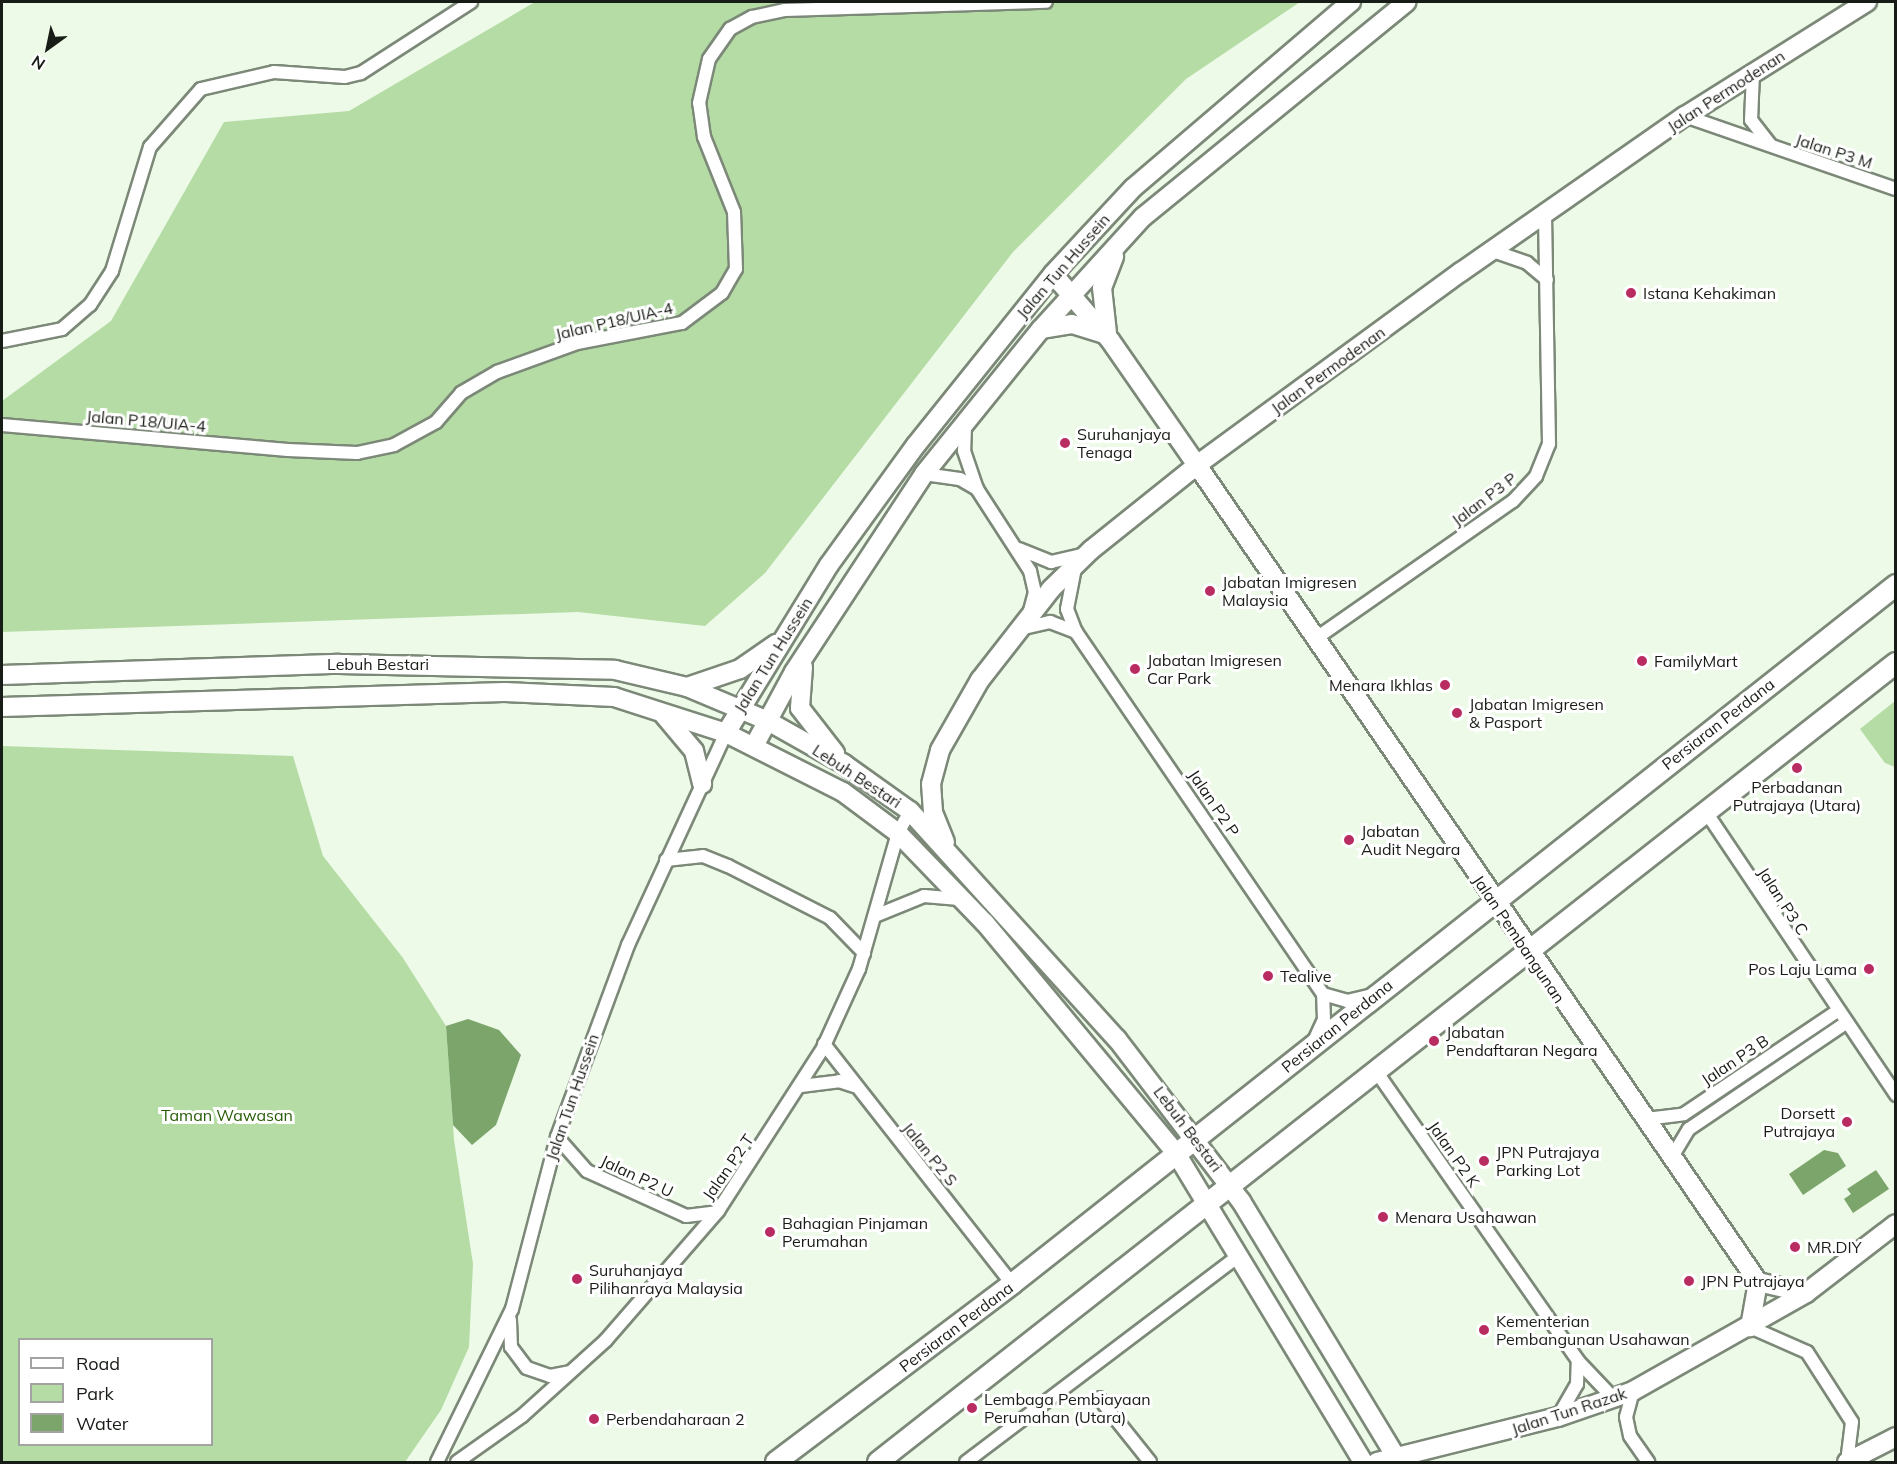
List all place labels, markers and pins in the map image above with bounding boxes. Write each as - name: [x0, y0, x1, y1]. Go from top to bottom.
- place label: Istana Kehakiman: [1643, 283, 1776, 303]
- marker: Istana Kehakiman: [1624, 286, 1638, 300]
- place label: Suruhanjaya Tenaga: [1077, 424, 1171, 462]
- marker: Suruhanjaya Tenaga: [1058, 436, 1072, 450]
- place label: Jabatan Imigresen Malaysia: [1222, 572, 1357, 610]
- marker: Jabatan Imigresen Malaysia: [1203, 584, 1217, 598]
- place label: Jabatan Imigresen Car Park: [1147, 650, 1282, 688]
- place label: FamilyMart: [1654, 651, 1738, 671]
- marker: FamilyMart: [1635, 654, 1649, 668]
- marker: Jabatan Imigresen Car Park: [1128, 662, 1142, 676]
- place label: Menara Ikhlas: [1329, 675, 1433, 695]
- marker: Menara Ikhlas: [1438, 678, 1452, 692]
- place label: Jabatan Imigresen & Pasport: [1469, 694, 1604, 732]
- marker: Jabatan Imigresen & Pasport: [1450, 706, 1464, 720]
- marker: Perbadanan Putrajaya (Utara): [1790, 761, 1804, 775]
- place label: Perbadanan Putrajaya (Utara): [1733, 777, 1861, 815]
- place label: Jabatan Audit Negara: [1361, 821, 1460, 859]
- marker: Jabatan Audit Negara: [1342, 833, 1356, 847]
- place label: Pos Laju Lama: [1748, 959, 1857, 979]
- marker: Pos Laju Lama: [1862, 962, 1876, 976]
- place label: Tealive: [1280, 966, 1331, 986]
- marker: Tealive: [1261, 969, 1275, 983]
- place label: Jabatan Pendaftaran Negara: [1446, 1022, 1598, 1060]
- marker: Jabatan Pendaftaran Negara: [1427, 1034, 1441, 1048]
- place label: Dorsett Putrajaya: [1763, 1103, 1835, 1141]
- marker: Dorsett Putrajaya: [1840, 1115, 1854, 1129]
- place label: JPN Putrajaya Parking Lot: [1496, 1142, 1600, 1180]
- marker: JPN Putrajaya Parking Lot: [1477, 1154, 1491, 1168]
- place label: Menara Usahawan: [1395, 1207, 1537, 1227]
- marker: Menara Usahawan: [1376, 1210, 1390, 1224]
- place label: Bahagian Pinjaman Perumahan: [782, 1213, 928, 1251]
- marker: Bahagian Pinjaman Perumahan: [763, 1225, 777, 1239]
- place label: MR.DIY: [1807, 1237, 1861, 1257]
- marker: MR.DIY: [1788, 1240, 1802, 1254]
- place label: Suruhanjaya Pilihanraya Malaysia: [589, 1260, 743, 1298]
- place label: JPN Putrajaya: [1701, 1271, 1805, 1291]
- marker: Suruhanjaya Pilihanraya Malaysia: [570, 1272, 584, 1286]
- marker: JPN Putrajaya: [1682, 1274, 1696, 1288]
- place label: Kementerian Pembangunan Usahawan: [1496, 1311, 1690, 1349]
- marker: Kementerian Pembangunan Usahawan: [1477, 1323, 1491, 1337]
- place label: Lembaga Pembiayaan Perumahan (Utara): [984, 1389, 1151, 1427]
- marker: Lembaga Pembiayaan Perumahan (Utara): [965, 1401, 979, 1415]
- place label: Perbendaharaan 2: [606, 1409, 745, 1429]
- marker: Perbendaharaan 2: [587, 1412, 601, 1426]

